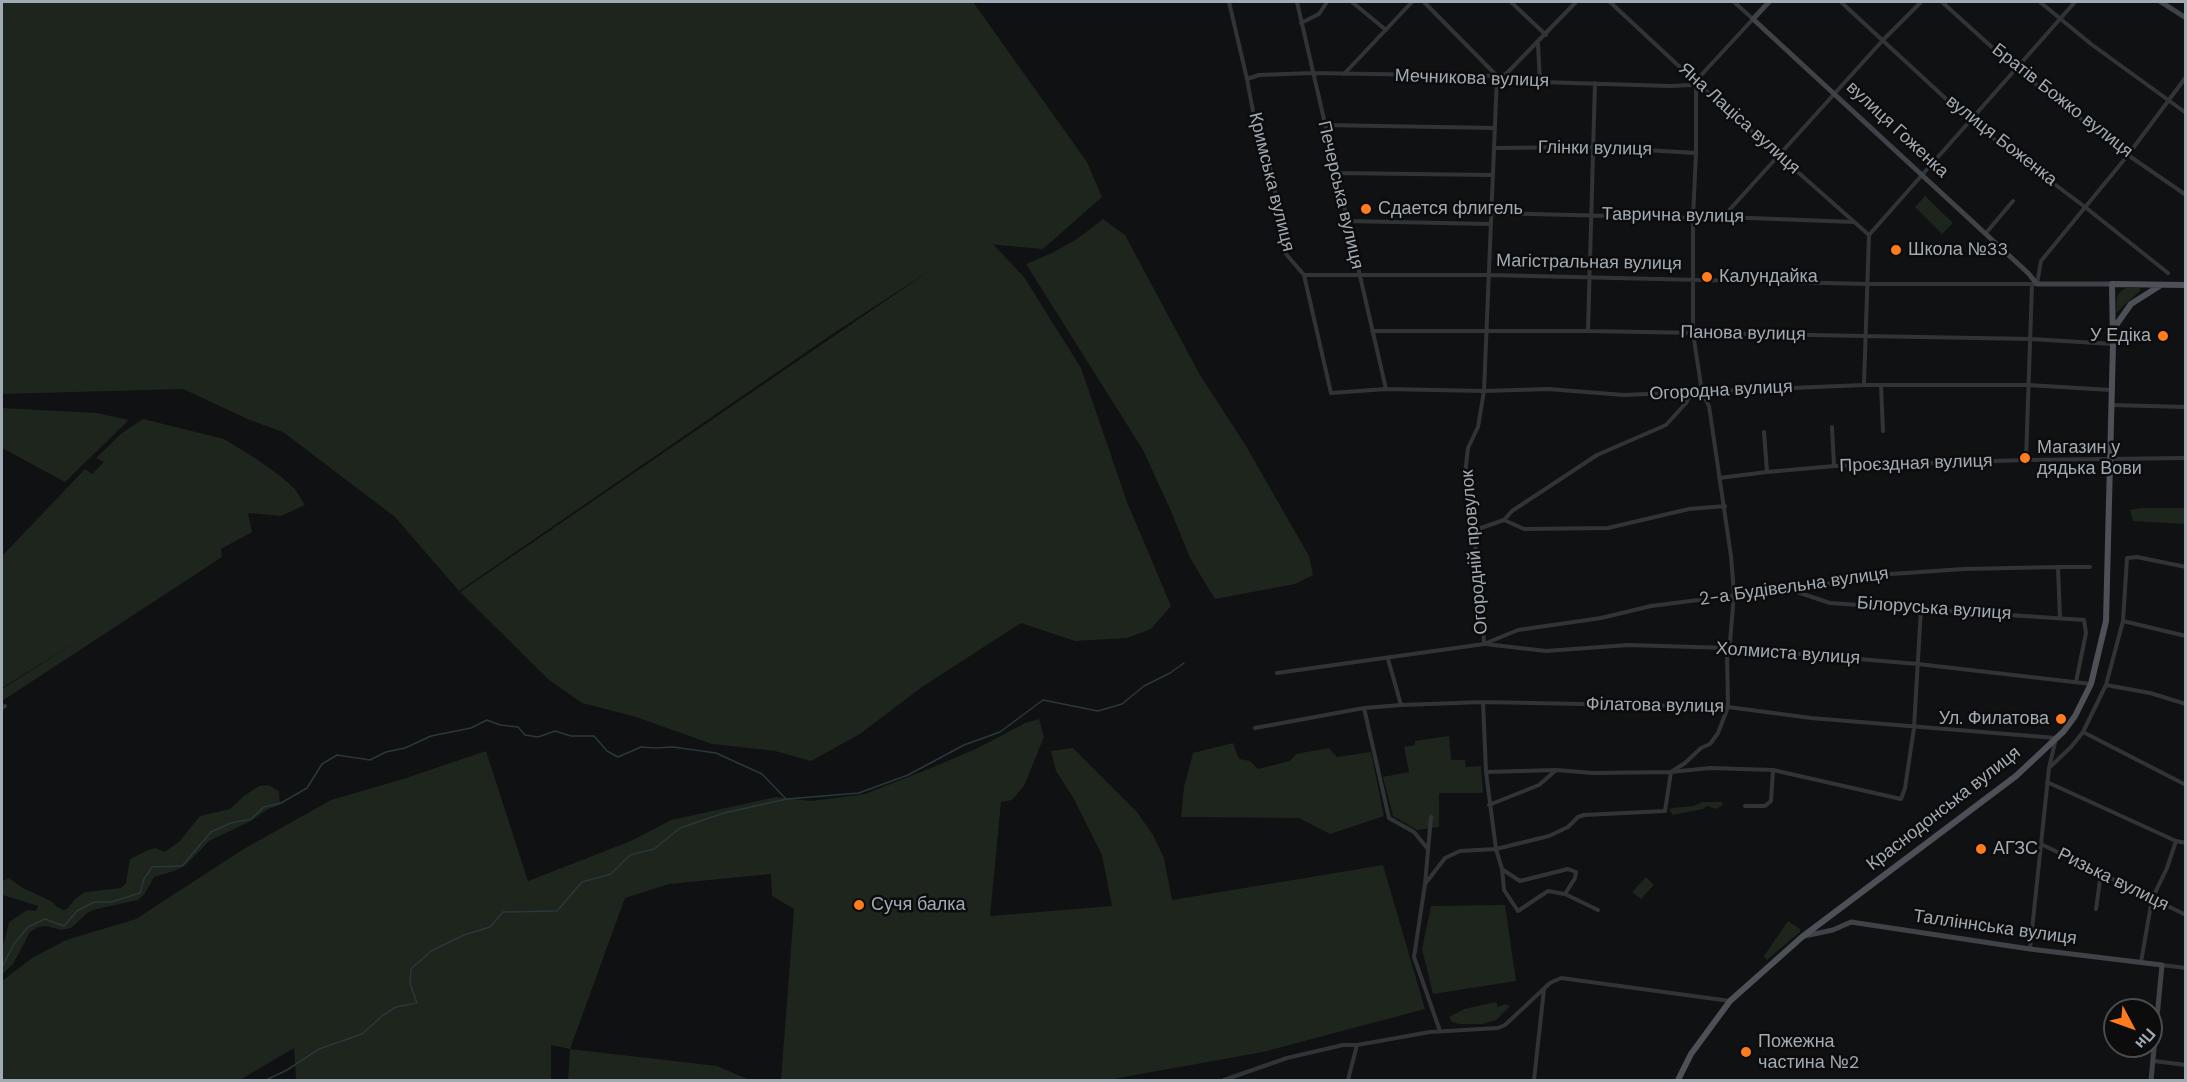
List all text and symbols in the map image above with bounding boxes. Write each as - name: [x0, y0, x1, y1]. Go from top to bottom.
- street label: Братів Божко вулиця: [1987, 39, 2137, 163]
- street label: Яна Лаціса вулиця: [1674, 59, 1804, 179]
- street label: Мечникова вулиця: [1394, 66, 1550, 92]
- street label: вулиця Гоженка: [1841, 77, 1953, 183]
- street label: вулиця Боженка: [1941, 91, 2061, 191]
- street label: Кримська вулиця: [1243, 110, 1299, 254]
- street label: Печерська вулиця: [1312, 119, 1368, 271]
- street label: Глінки вулиця: [1538, 137, 1652, 161]
- place label: Сдается флигель: [1378, 198, 1523, 220]
- marker: Сдается флигель: [1359, 202, 1373, 216]
- street label: Таврична вулиця: [1602, 204, 1744, 228]
- place label: Школа №33: [1908, 239, 2008, 261]
- marker: Школа №33: [1889, 243, 1903, 257]
- street label: Магістральная вулиця: [1496, 251, 1682, 275]
- place label: Калундайка: [1719, 266, 1818, 288]
- marker: Калундайка: [1700, 270, 1714, 284]
- street label: Панова вулиця: [1680, 322, 1806, 346]
- place label: У Едіка: [2090, 325, 2151, 347]
- marker: У Едіка: [2156, 329, 2170, 343]
- street label: Огородна вулиця: [1649, 376, 1793, 406]
- place label: Магазин у дядька Вови: [2037, 437, 2142, 480]
- street label: Проєздная вулиця: [1839, 451, 1993, 477]
- marker: Магазин у дядька Вови: [2018, 451, 2032, 465]
- street label: Огородній провулок: [1457, 469, 1493, 635]
- street label: 2-а Будівельна вулиця: [1698, 563, 1890, 611]
- street label: Білоруська вулиця: [1856, 593, 2012, 625]
- street label: Холмиста вулиця: [1715, 638, 1861, 670]
- street label: Філатова вулиця: [1586, 694, 1724, 718]
- place label: Ул. Филатова: [1939, 708, 2049, 730]
- marker: Ул. Филатова: [2054, 712, 2068, 726]
- street label: Краснодонська вулиця: [1863, 742, 2025, 876]
- place label: АГЗС: [1993, 838, 2038, 860]
- marker: АГЗС: [1974, 842, 1988, 856]
- street label: Ризька вулиця: [2054, 844, 2172, 916]
- place label: Сучя балка: [871, 894, 966, 916]
- marker: Сучя балка: [852, 898, 866, 912]
- street label: Талліннська вулиця: [1912, 906, 2078, 950]
- north arrow: [2103, 998, 2163, 1058]
- text: Пн: [2131, 1024, 2160, 1054]
- place label: Пожежна частина №2: [1758, 1031, 1859, 1074]
- marker: Пожежна частина №2: [1739, 1045, 1753, 1059]

